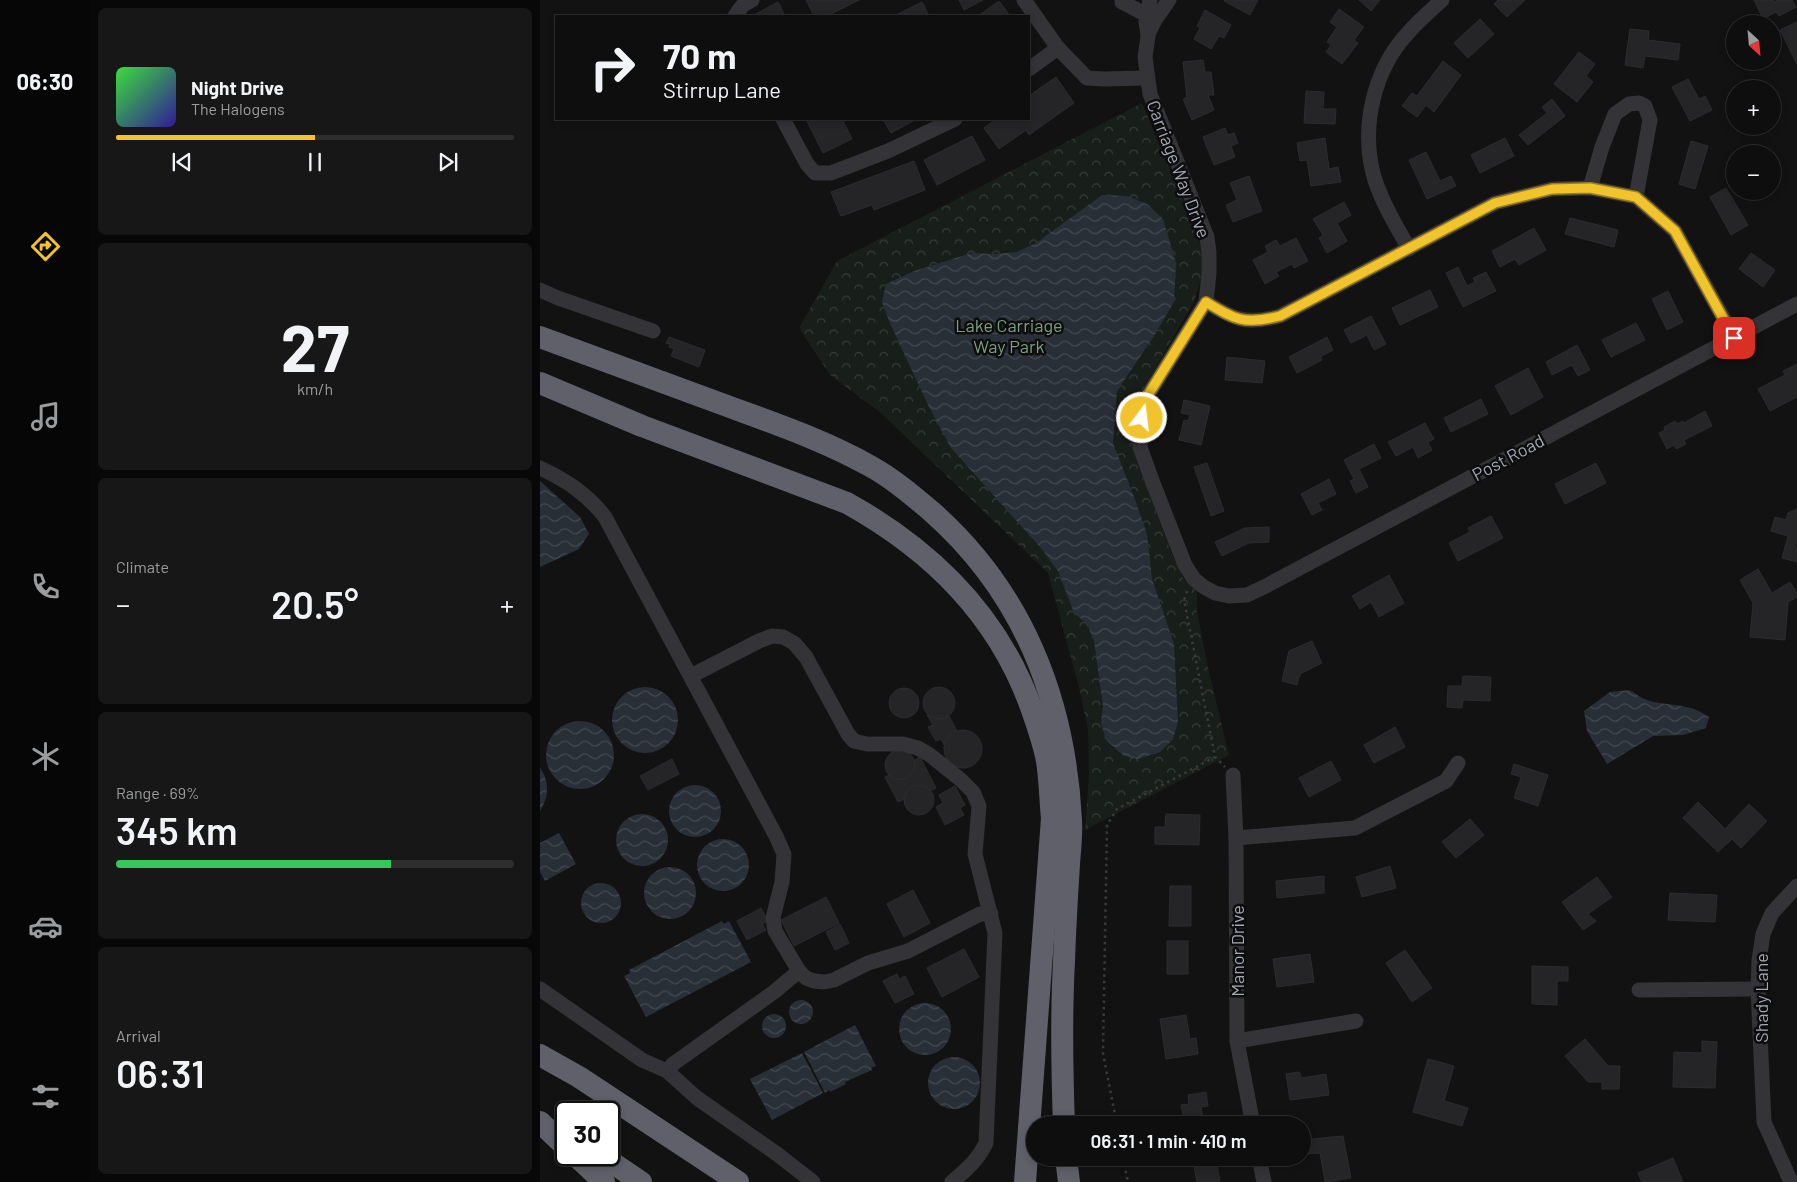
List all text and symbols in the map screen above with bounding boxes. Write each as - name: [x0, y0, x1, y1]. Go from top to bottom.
- north arrow: [1726, 15, 1781, 70]
- map controls: [1726, 15, 1781, 200]
- text: 70 m: [663, 34, 737, 76]
- icon: right: [580, 35, 645, 100]
- text: 06:30: [17, 68, 73, 94]
- text: Night Drive: [191, 76, 284, 99]
- text: Stirrup Lane: [663, 76, 781, 102]
- button: +: [1726, 80, 1781, 135]
- street label: Carriage Way Drive: [1143, 97, 1215, 241]
- text: The Halogens: [191, 99, 285, 118]
- button: −: [1726, 145, 1781, 200]
- icon: previous: [168, 148, 196, 176]
- icon: pause: [301, 148, 329, 176]
- icon: next: [434, 148, 462, 176]
- icon: directions: [28, 229, 63, 264]
- text: 27: [281, 307, 349, 385]
- park label: Lake Carriage Way Park: [955, 314, 1063, 357]
- pin: [1713, 317, 1755, 359]
- icon: arrive: [1720, 324, 1748, 352]
- text: km/h: [297, 379, 333, 398]
- position arrow: [1115, 391, 1167, 443]
- icon: music: [28, 399, 63, 434]
- street label: Post Road: [1468, 429, 1548, 485]
- text: Climate: [116, 557, 169, 576]
- icon: phone: [28, 569, 63, 604]
- text: 20.5°: [271, 581, 359, 627]
- text: −: [116, 587, 130, 621]
- text: +: [500, 587, 514, 621]
- icon: climate: [28, 739, 63, 774]
- text: Range · 69%: [116, 783, 200, 802]
- text: 345 km: [116, 807, 238, 853]
- street label: Manor Drive: [1226, 905, 1248, 997]
- icon: car: [28, 909, 63, 944]
- street label: Shady Lane: [1750, 953, 1772, 1043]
- text: Arrival: [116, 1026, 161, 1045]
- text: 06:31: [116, 1050, 205, 1096]
- icon: filters: [28, 1079, 63, 1114]
- speed limit sign: 30: [555, 1101, 620, 1166]
- text: 06:31 · 1 min · 410 m: [1091, 1129, 1246, 1152]

